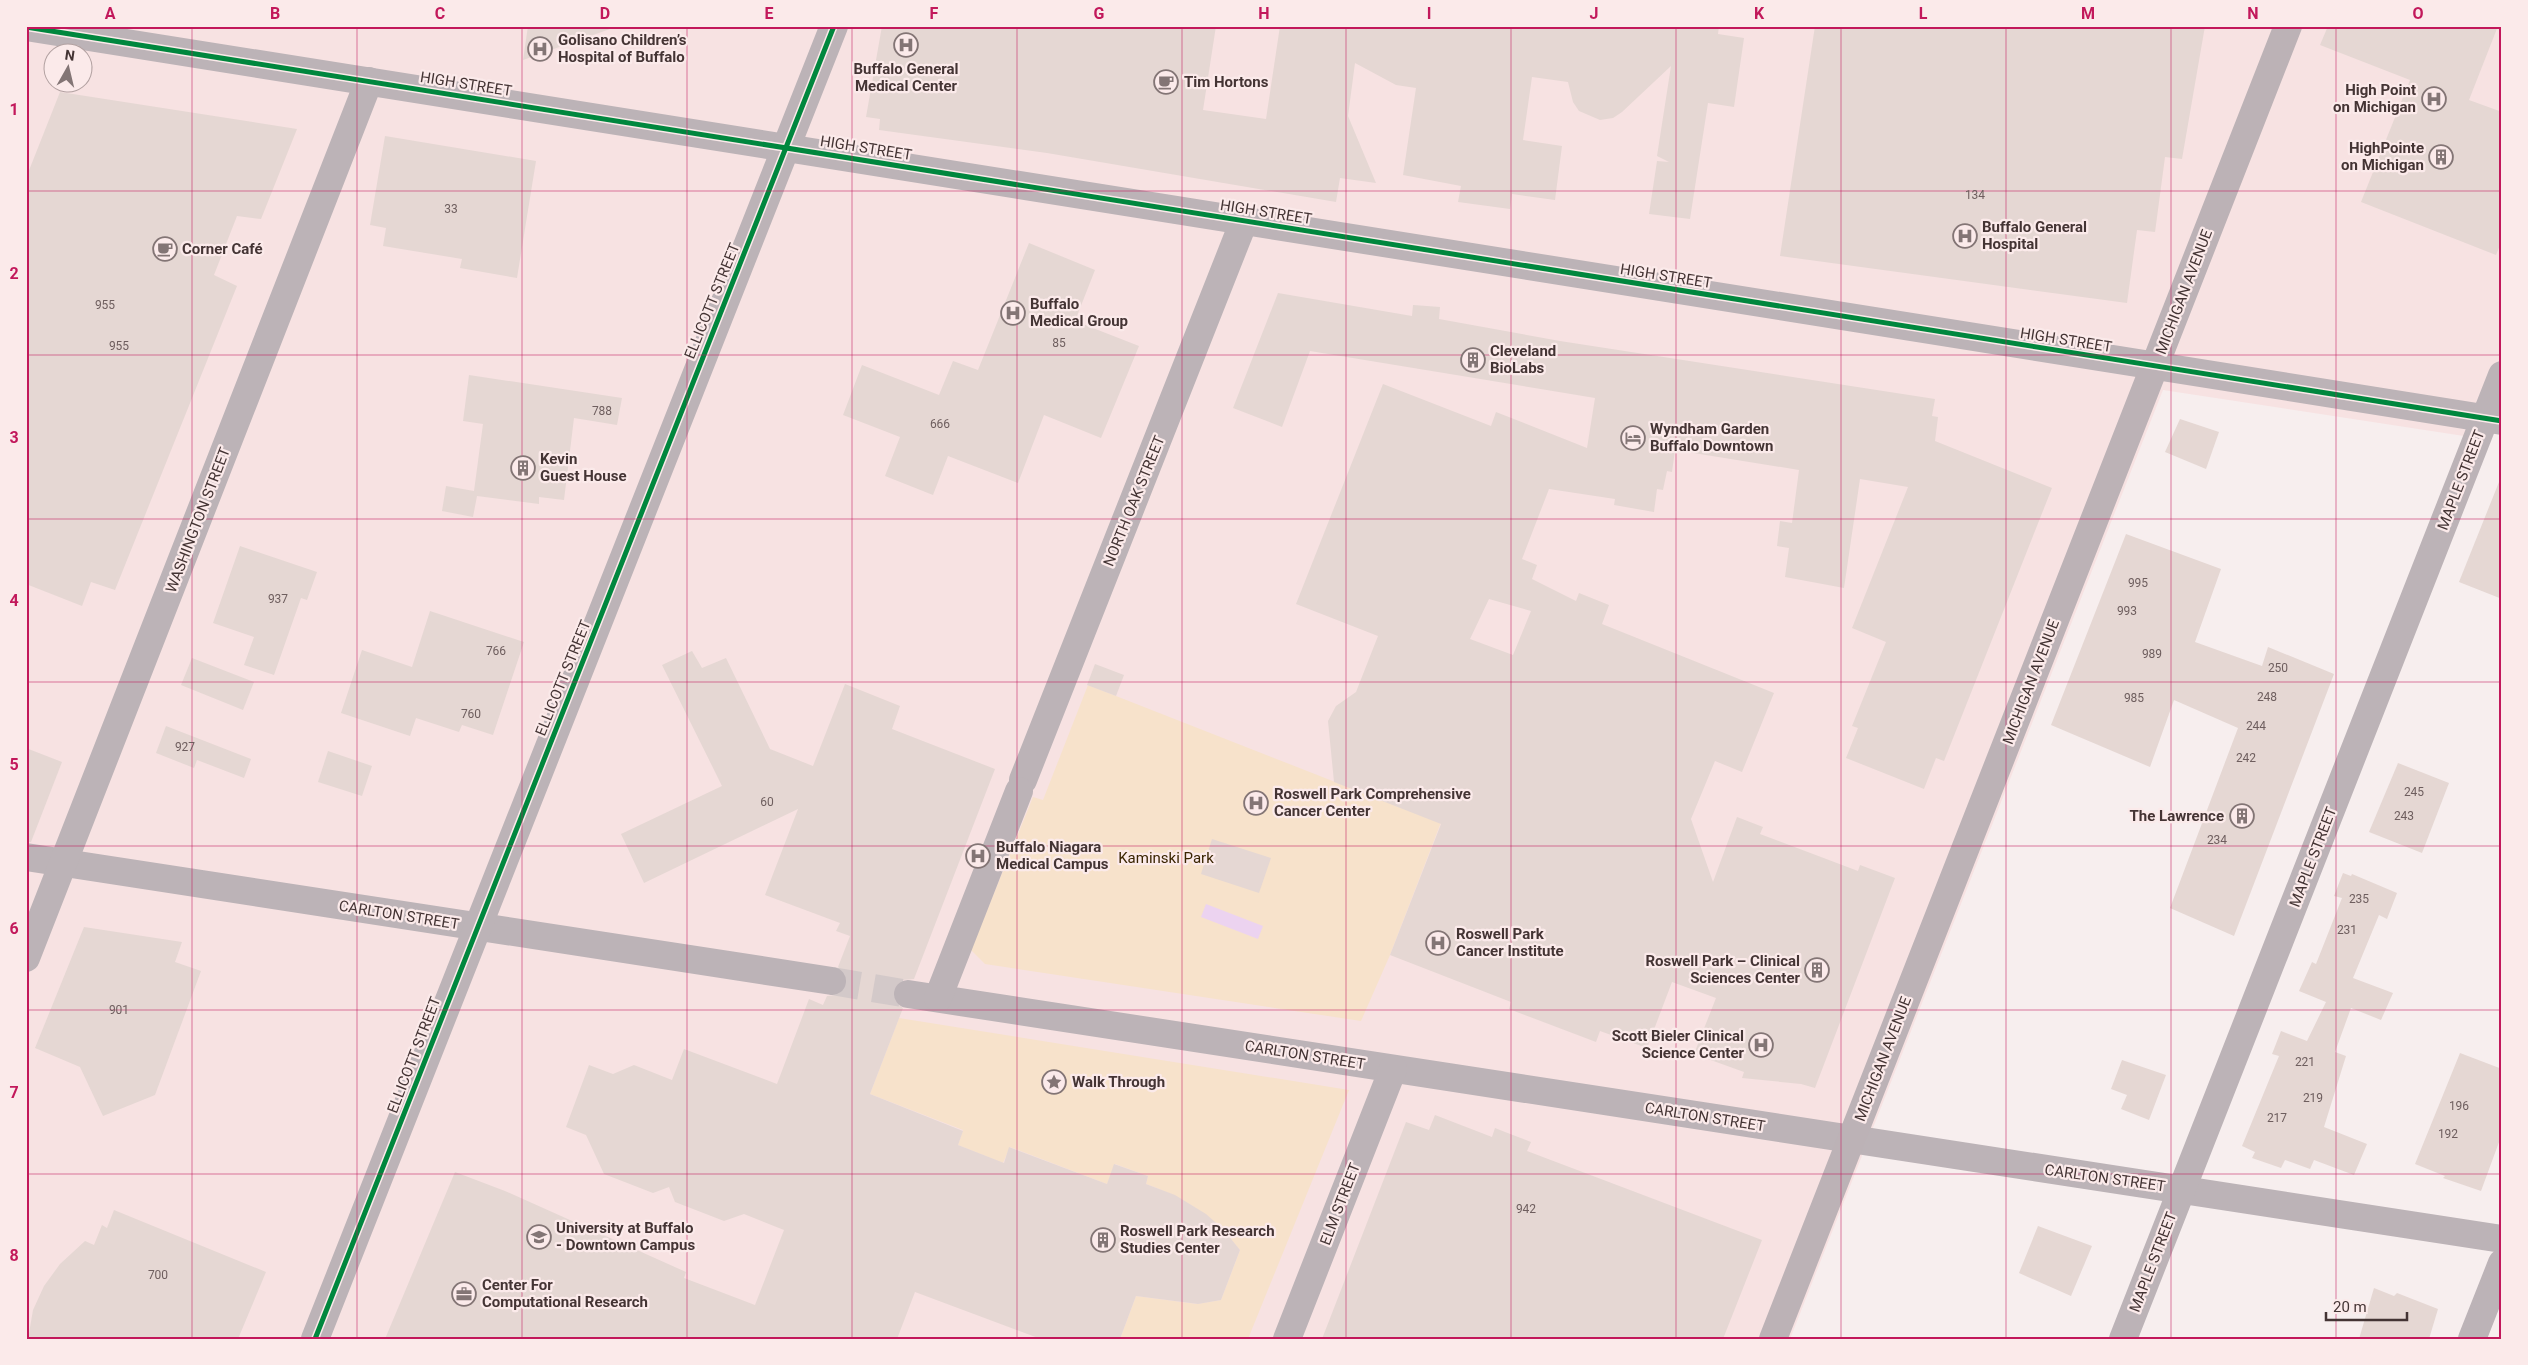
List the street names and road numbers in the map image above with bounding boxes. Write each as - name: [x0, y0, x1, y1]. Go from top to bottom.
- street label: HIGH STREET: [419, 68, 513, 100]
- street label: HIGH STREET: [819, 132, 913, 164]
- street label: HIGH STREET: [1219, 196, 1313, 228]
- street label: MICHIGAN AVENUE: [2152, 227, 2216, 357]
- street label: ELLICOTT STREET: [681, 240, 743, 362]
- street label: HIGH STREET: [1619, 260, 1713, 292]
- street label: HIGH STREET: [2019, 324, 2113, 356]
- street label: MAPLE STREET: [2434, 427, 2488, 533]
- street label: NORTH OAK STREET: [1100, 433, 1168, 569]
- street label: WASHINGTON STREET: [162, 445, 234, 595]
- street label: ELLICOTT STREET: [532, 617, 594, 739]
- street label: MICHIGAN AVENUE: [1999, 617, 2063, 747]
- street label: MAPLE STREET: [2286, 804, 2340, 910]
- street label: CARLTON STREET: [338, 897, 461, 933]
- street label: ELLICOTT STREET: [383, 994, 445, 1116]
- street label: MICHIGAN AVENUE: [1851, 994, 1915, 1124]
- street label: CARLTON STREET: [1244, 1037, 1367, 1073]
- street label: CARLTON STREET: [1644, 1099, 1767, 1135]
- street label: ELM STREET: [1316, 1160, 1364, 1248]
- street label: CARLTON STREET: [2044, 1161, 2167, 1195]
- street label: MAPLE STREET: [2126, 1209, 2180, 1315]

